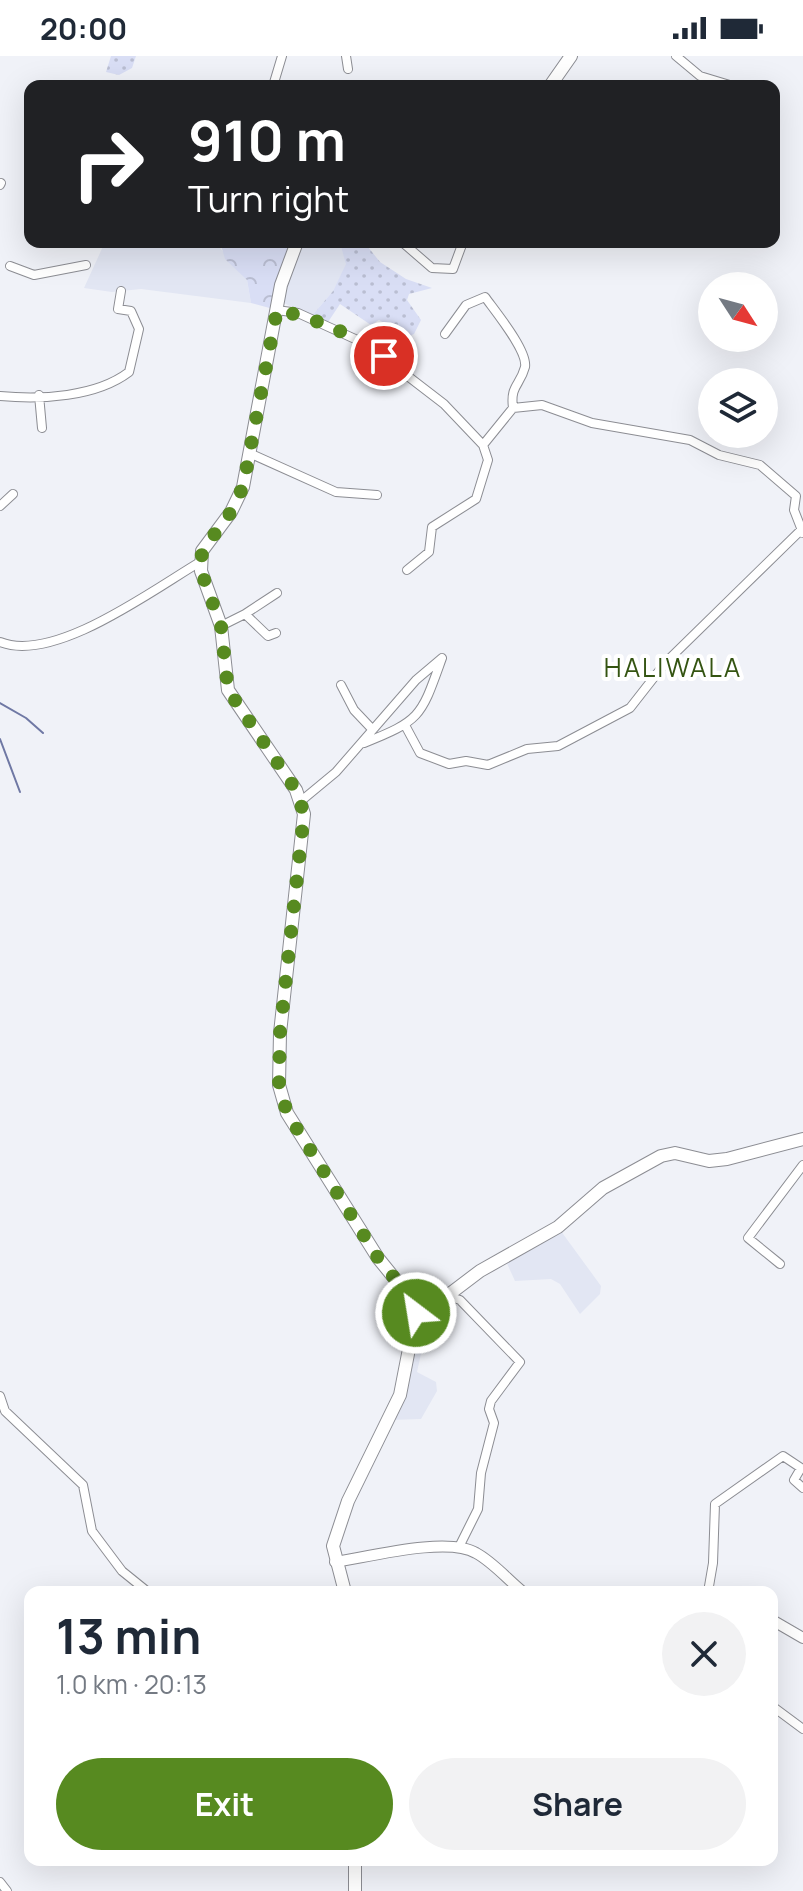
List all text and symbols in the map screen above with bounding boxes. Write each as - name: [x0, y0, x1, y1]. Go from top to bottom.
- text: 20:00: [40, 8, 127, 49]
- text: 910 m: [188, 101, 346, 178]
- icon: right: [56, 112, 160, 216]
- text: Turn right: [188, 174, 349, 223]
- north arrow: [698, 272, 778, 352]
- map controls: [698, 272, 778, 448]
- pin: [350, 322, 418, 390]
- icon: arrive: [362, 334, 406, 378]
- button: layers: [698, 368, 778, 448]
- district label: HALIWALA: [604, 649, 742, 685]
- position arrow: [374, 1271, 458, 1355]
- text: 13 min: [56, 1603, 201, 1668]
- button: close: [662, 1612, 746, 1696]
- text: 1.0 km · 20:13: [56, 1666, 207, 1702]
- button: Exit: [56, 1758, 393, 1850]
- button: Share: [409, 1758, 746, 1850]

